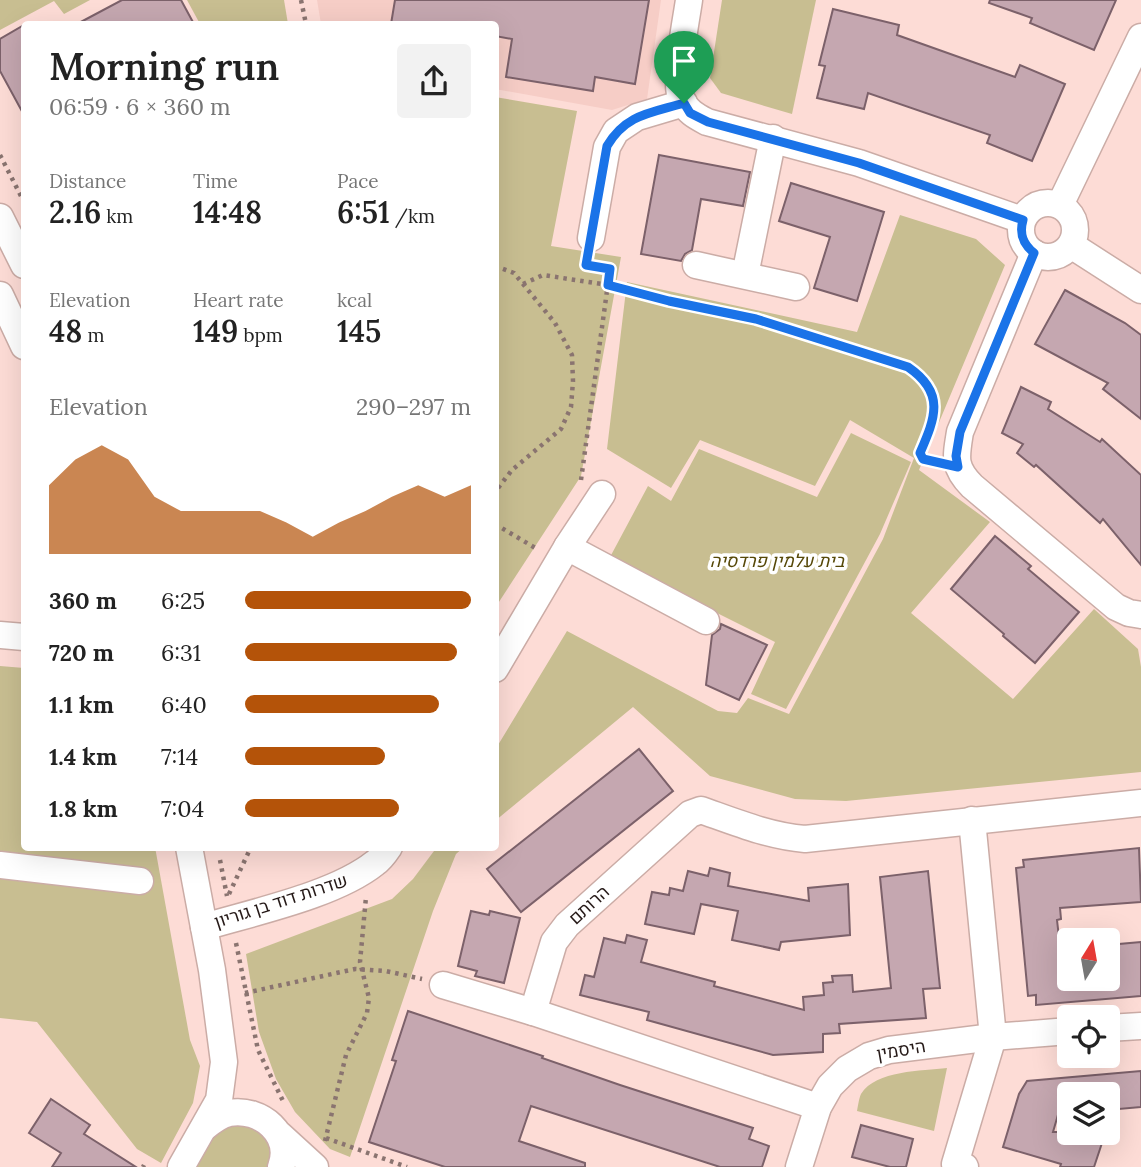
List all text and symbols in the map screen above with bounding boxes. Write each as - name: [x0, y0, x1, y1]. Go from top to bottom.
- pin: [654, 31, 714, 103]
- text: Morning run: [49, 42, 279, 90]
- icon: arrive: [665, 42, 703, 80]
- button: share: [397, 44, 471, 118]
- text: 06:59 · 6 × 360 m: [49, 92, 231, 121]
- text: Distance: [49, 169, 126, 193]
- text: Time: [193, 169, 238, 193]
- text: Pace: [337, 169, 379, 193]
- text: 2.16: [49, 193, 101, 231]
- text: 14:48: [193, 193, 262, 231]
- text: 6:51: [337, 193, 390, 231]
- text: km: [101, 204, 133, 228]
- text: /km: [390, 204, 435, 228]
- text: Elevation: [49, 288, 131, 312]
- text: Heart rate: [193, 288, 284, 312]
- text: kcal: [337, 288, 372, 312]
- text: 48: [49, 312, 82, 350]
- text: 149: [193, 312, 238, 350]
- text: 145: [337, 312, 381, 350]
- text: m: [82, 323, 104, 347]
- text: bpm: [238, 323, 283, 347]
- text: Elevation: [49, 392, 148, 421]
- text: 290–297 m: [356, 392, 471, 421]
- park label: בית עלמין פרדסיה: [710, 549, 845, 572]
- text: 360 m: [49, 586, 117, 615]
- text: 6:25: [161, 586, 205, 615]
- text: 720 m: [49, 638, 114, 667]
- text: 6:31: [161, 638, 201, 667]
- text: 1.1 km: [49, 690, 114, 719]
- text: 6:40: [161, 690, 207, 719]
- text: 1.4 km: [49, 742, 117, 771]
- text: 7:14: [161, 742, 198, 771]
- text: 1.8 km: [49, 794, 118, 823]
- text: 7:04: [161, 794, 204, 823]
- street label: שדרות דוד בן גוריון: [211, 868, 350, 933]
- street label: הרותם: [563, 880, 614, 929]
- north arrow: [1057, 928, 1120, 990]
- map controls: [1057, 928, 1120, 1145]
- button: locate: [1057, 1005, 1120, 1068]
- street label: היסמין: [875, 1034, 927, 1065]
- button: layers: [1057, 1082, 1120, 1145]

